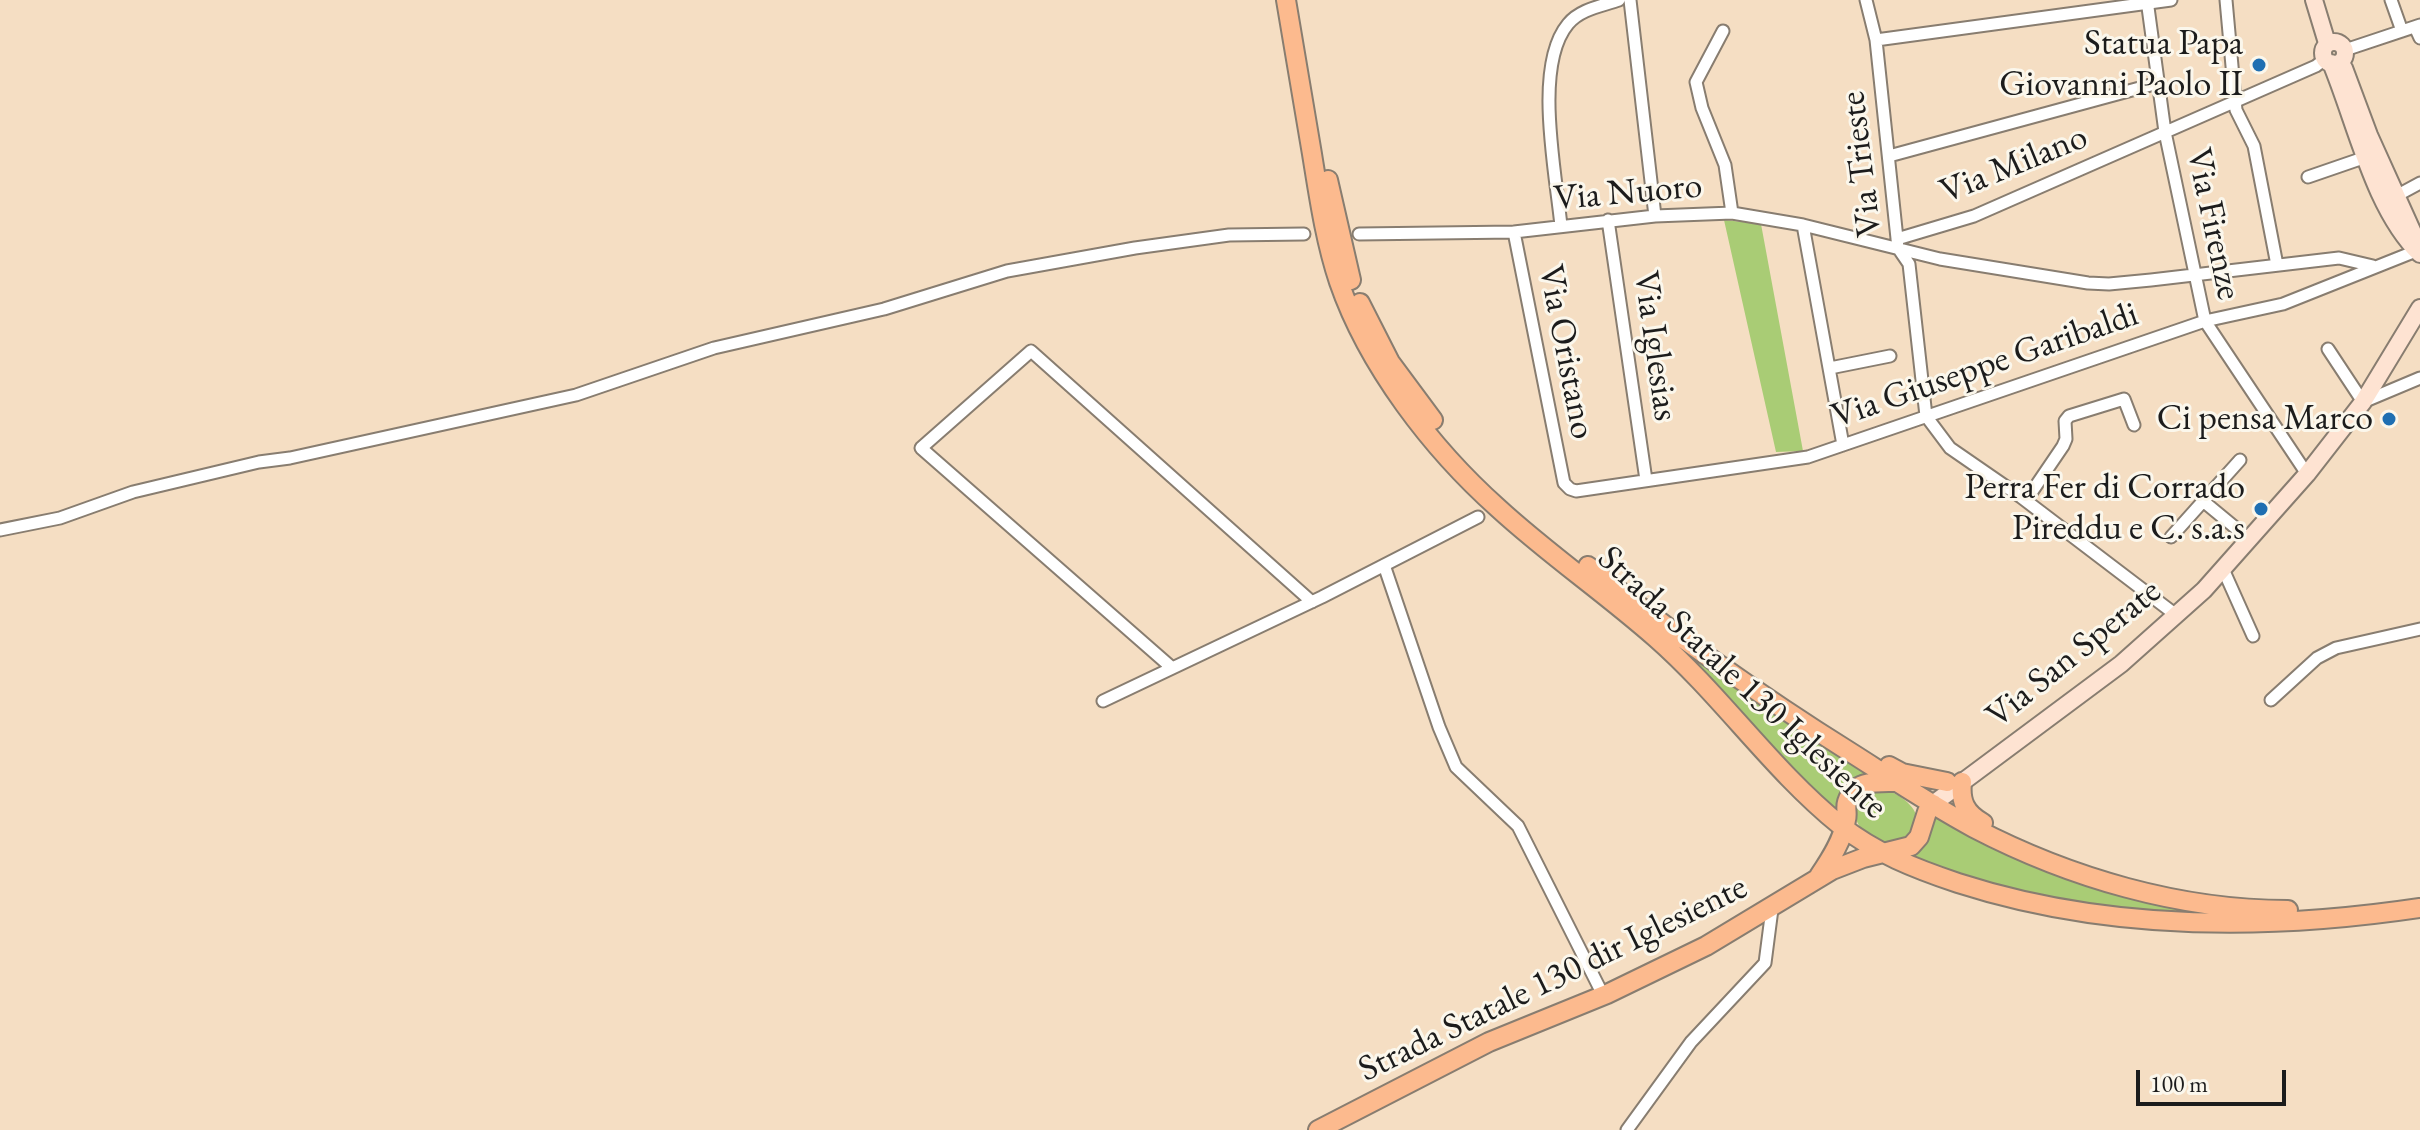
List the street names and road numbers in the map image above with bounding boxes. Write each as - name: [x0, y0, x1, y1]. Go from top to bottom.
- street label: Via Trieste: [1832, 89, 1892, 239]
- street label: Via Milano: [1934, 116, 2094, 214]
- street label: Via Firenze: [2176, 144, 2250, 304]
- street label: Via Nuoro: [1552, 165, 1704, 221]
- street label: Via Oristano: [1528, 261, 1604, 443]
- street label: Via Iglesias: [1623, 268, 1687, 424]
- street label: Via Giuseppe Garibaldi: [1826, 293, 2144, 439]
- street label: Strada Statale 130 Iglesiente: [1588, 537, 1896, 829]
- street label: Via San Sperate: [1978, 570, 2170, 738]
- street label: Strada Statale 130 dir Iglesiente: [1352, 866, 1754, 1092]

